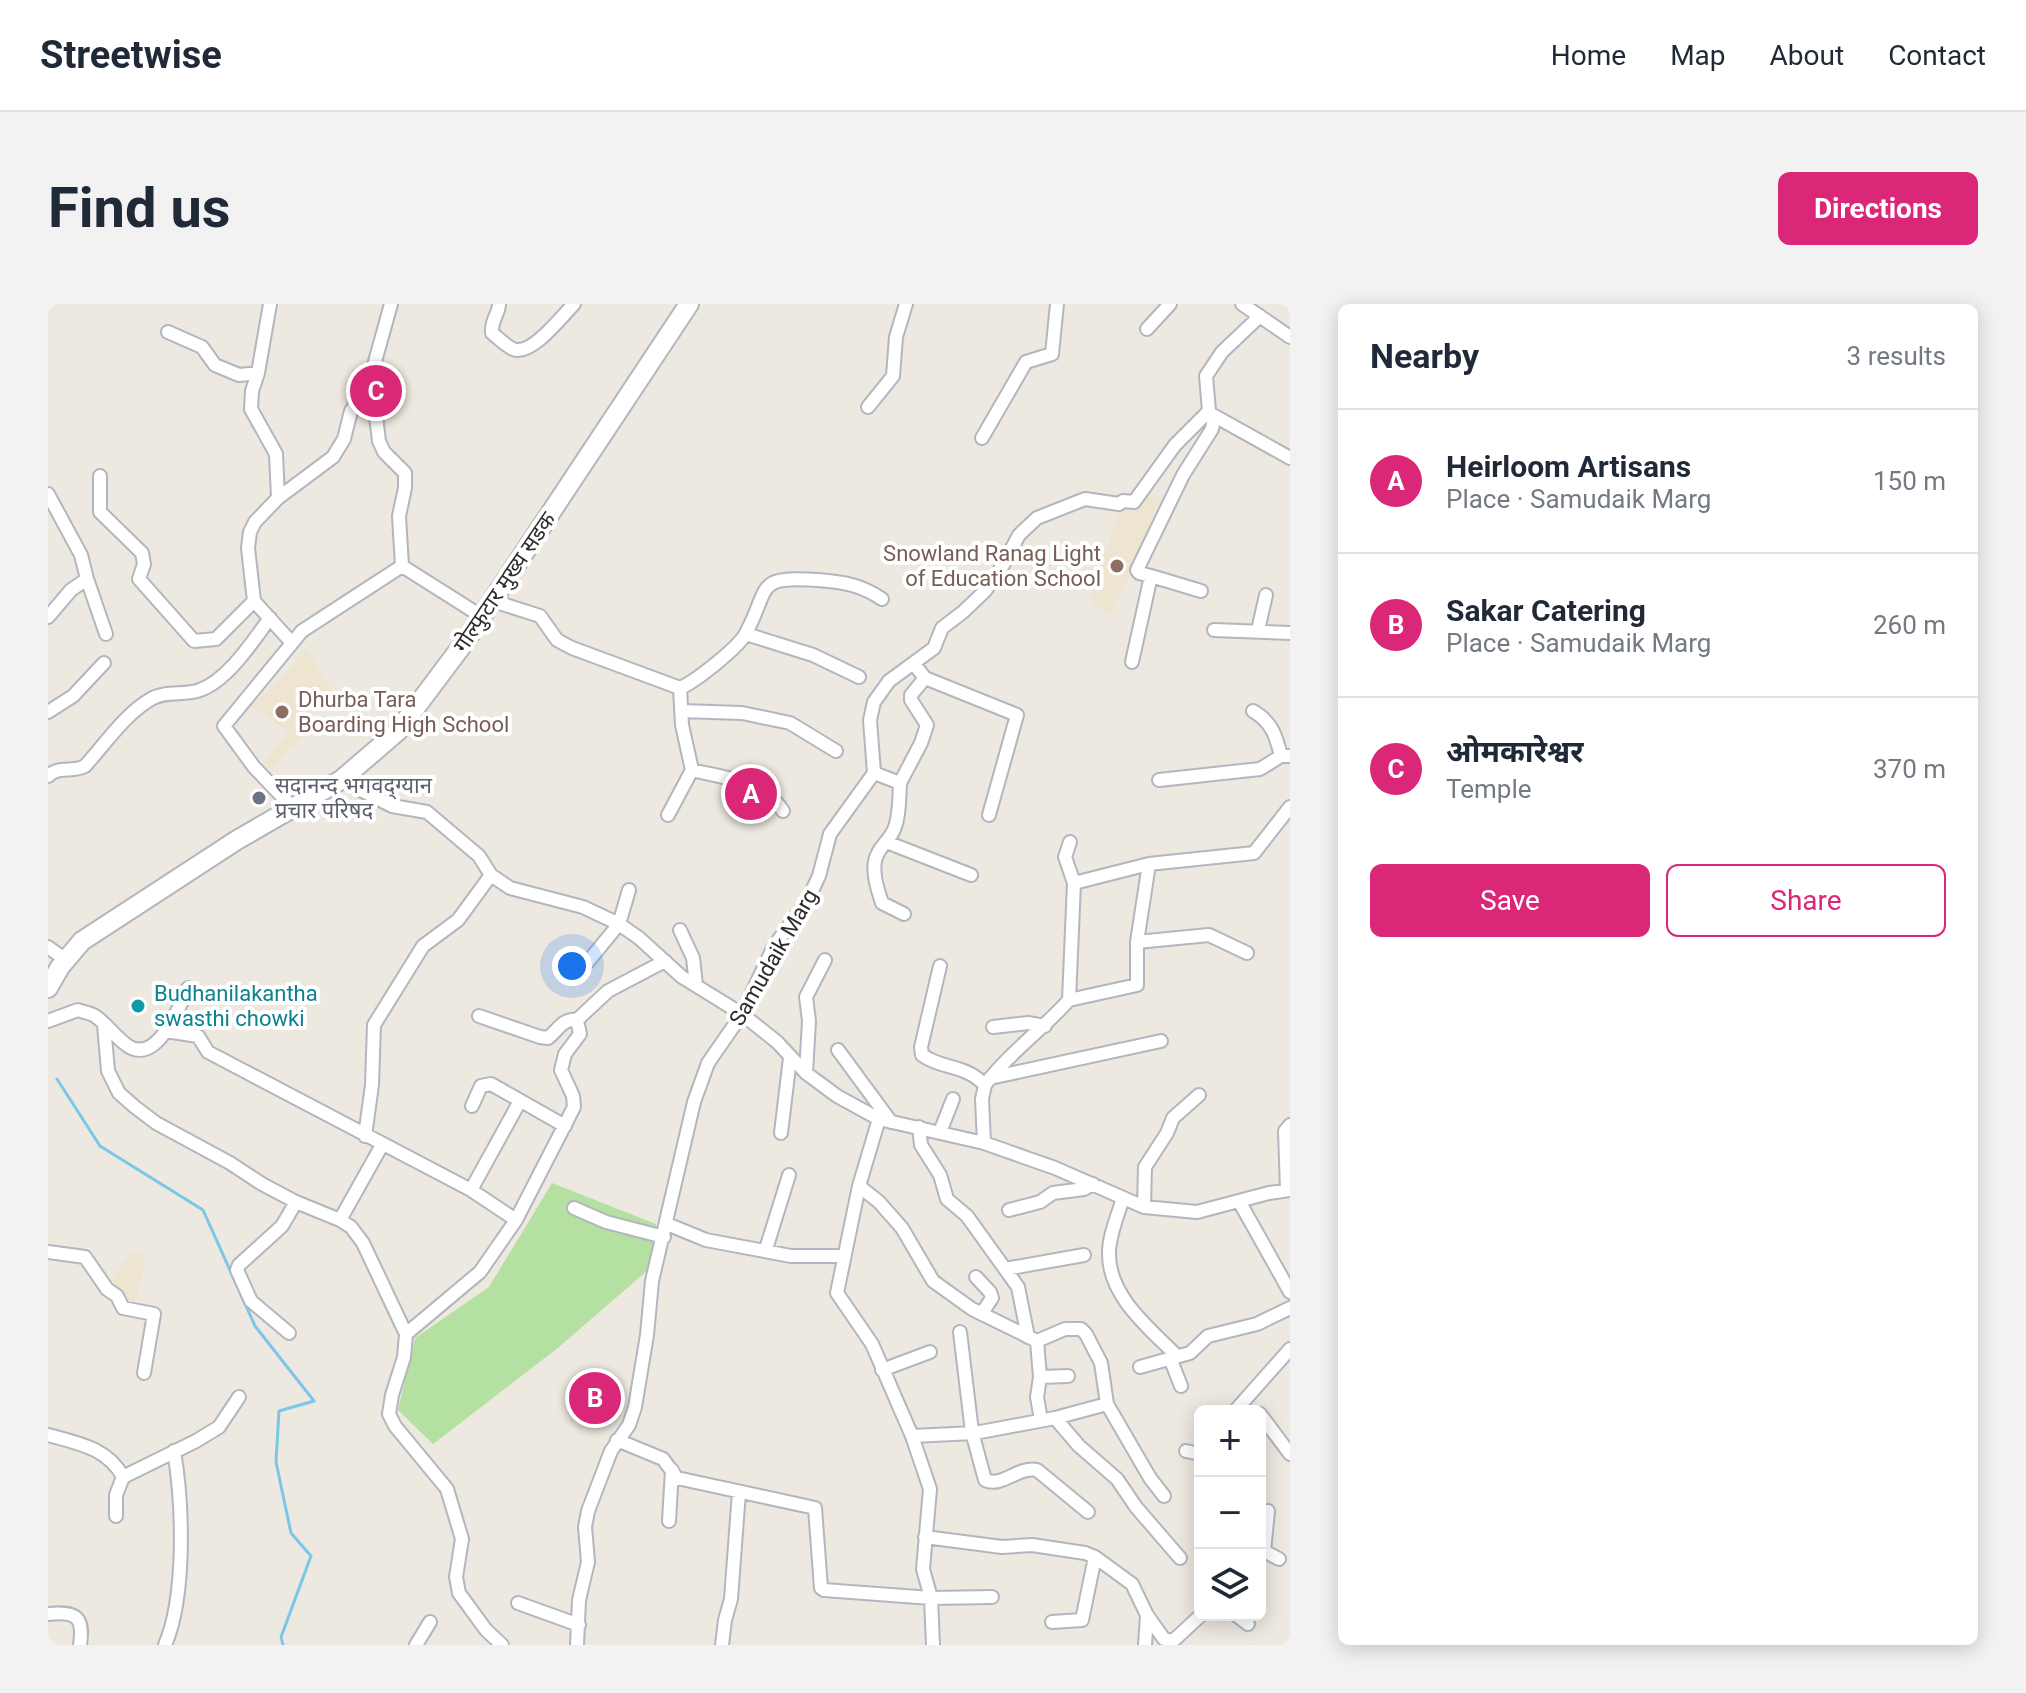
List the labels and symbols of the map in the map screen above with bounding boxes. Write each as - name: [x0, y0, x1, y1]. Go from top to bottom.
- pin: C: [350, 361, 402, 421]
- street label: गोल्फुटार मुख्य सडक: [448, 507, 563, 658]
- place label: Snowland Ranag Light of Education School: [883, 541, 1101, 591]
- marker: Snowland Ranag Light of Education School: [1108, 557, 1126, 575]
- place label: Dhurba Tara Boarding High School: [298, 687, 509, 737]
- marker: Dhurba Tara Boarding High School: [273, 703, 291, 721]
- pin: A: [725, 764, 777, 824]
- place label: सदानन्द भगवद्ग्यान प्रचार परिषद: [275, 773, 433, 823]
- marker: सदानन्द भगवद्ग्यान प्रचार परिषद: [250, 789, 268, 807]
- street label: Samudaik Marg: [724, 885, 823, 1030]
- your location: [552, 946, 592, 986]
- place label: Budhanilakantha swasthi chowki: [154, 981, 318, 1031]
- marker: Budhanilakantha swasthi chowki: [129, 997, 147, 1015]
- pin: B: [569, 1368, 621, 1428]

